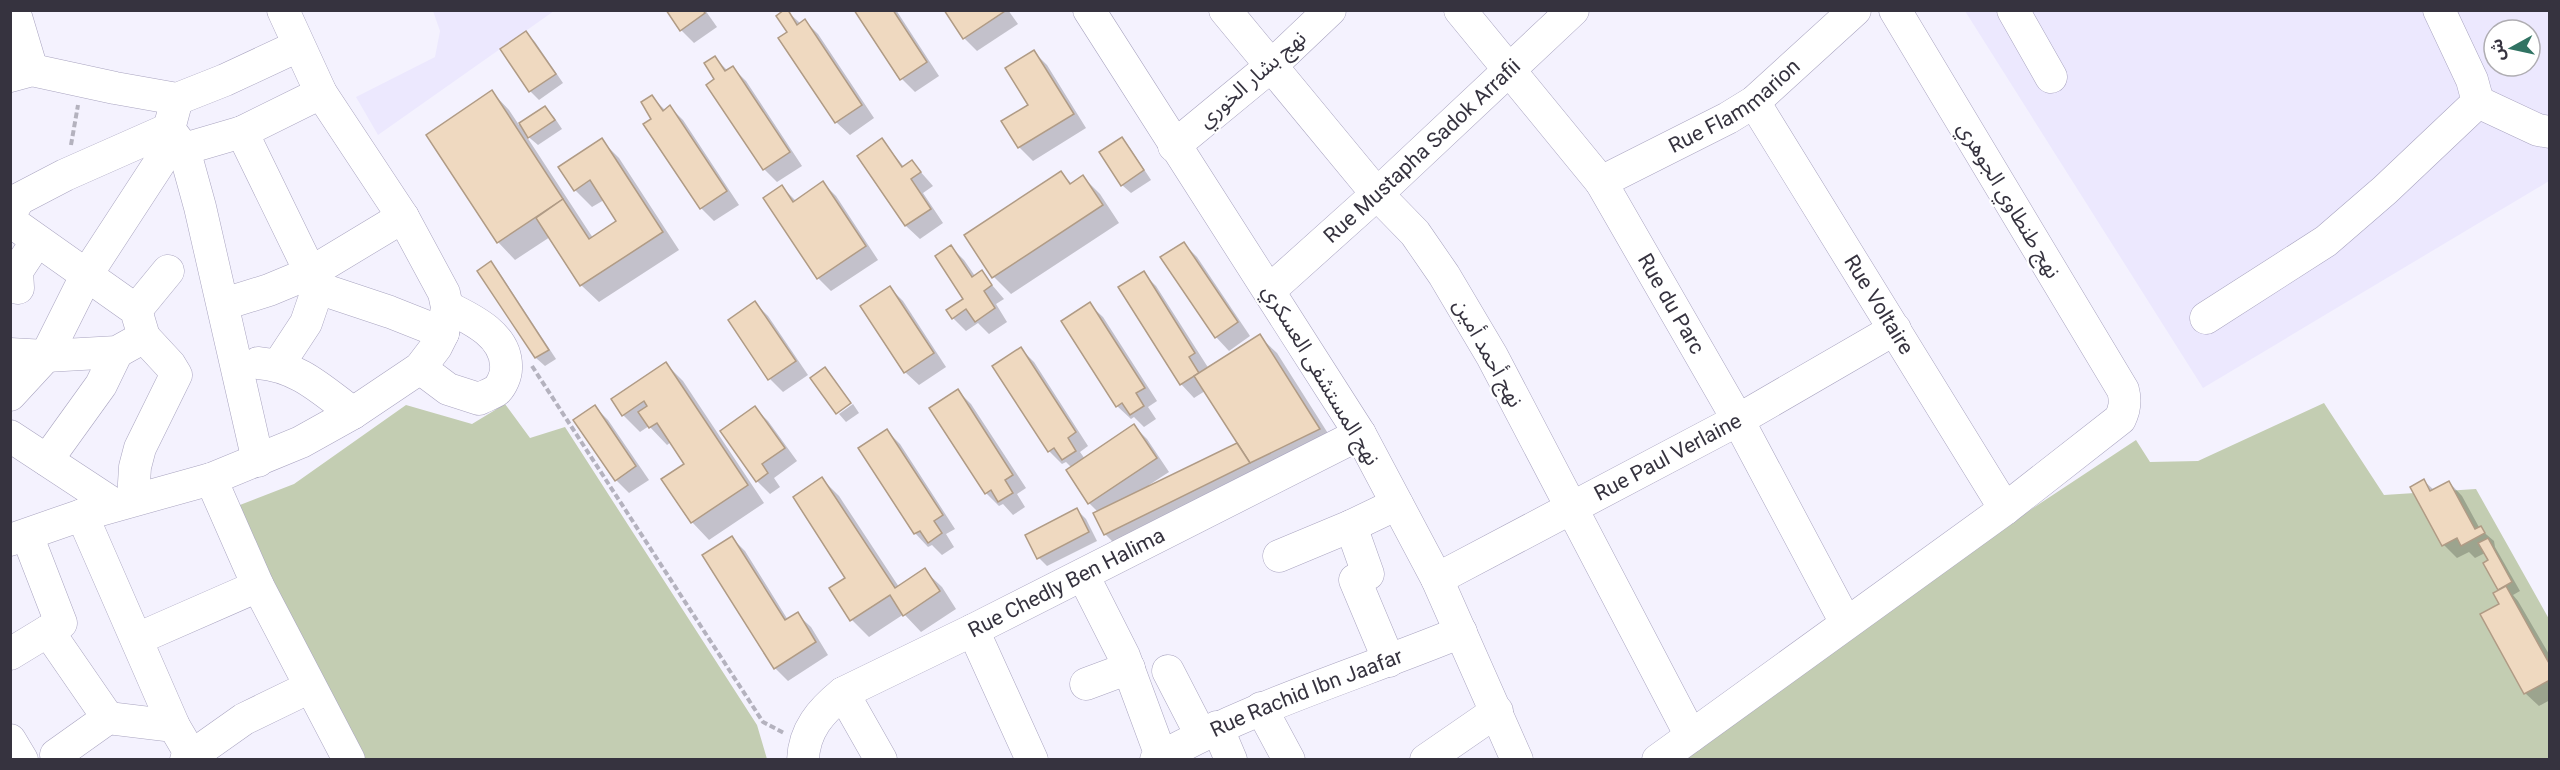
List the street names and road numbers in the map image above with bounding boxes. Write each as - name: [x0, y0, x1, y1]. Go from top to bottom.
- street label: نهج بشار الخوري: [1193, 26, 1313, 135]
- street label: Rue Mustapha Sadok Arrafii: [1319, 54, 1525, 248]
- street label: Rue Flammarion: [1665, 54, 1805, 158]
- street label: نهج طنطاوي الجوهري: [1950, 117, 2065, 285]
- street label: Rue du Parc: [1633, 249, 1709, 358]
- street label: Rue Voltaire: [1839, 250, 1919, 359]
- street label: نهج المستشفى العسكري: [1254, 280, 1384, 472]
- street label: نهج أحمد أمين: [1446, 294, 1528, 413]
- street label: Rue Paul Verlaine: [1590, 408, 1745, 506]
- street label: Rue Chedly Ben Halima: [964, 523, 1169, 642]
- street label: Rue Rachid Ibn Jaafar: [1207, 644, 1406, 742]

